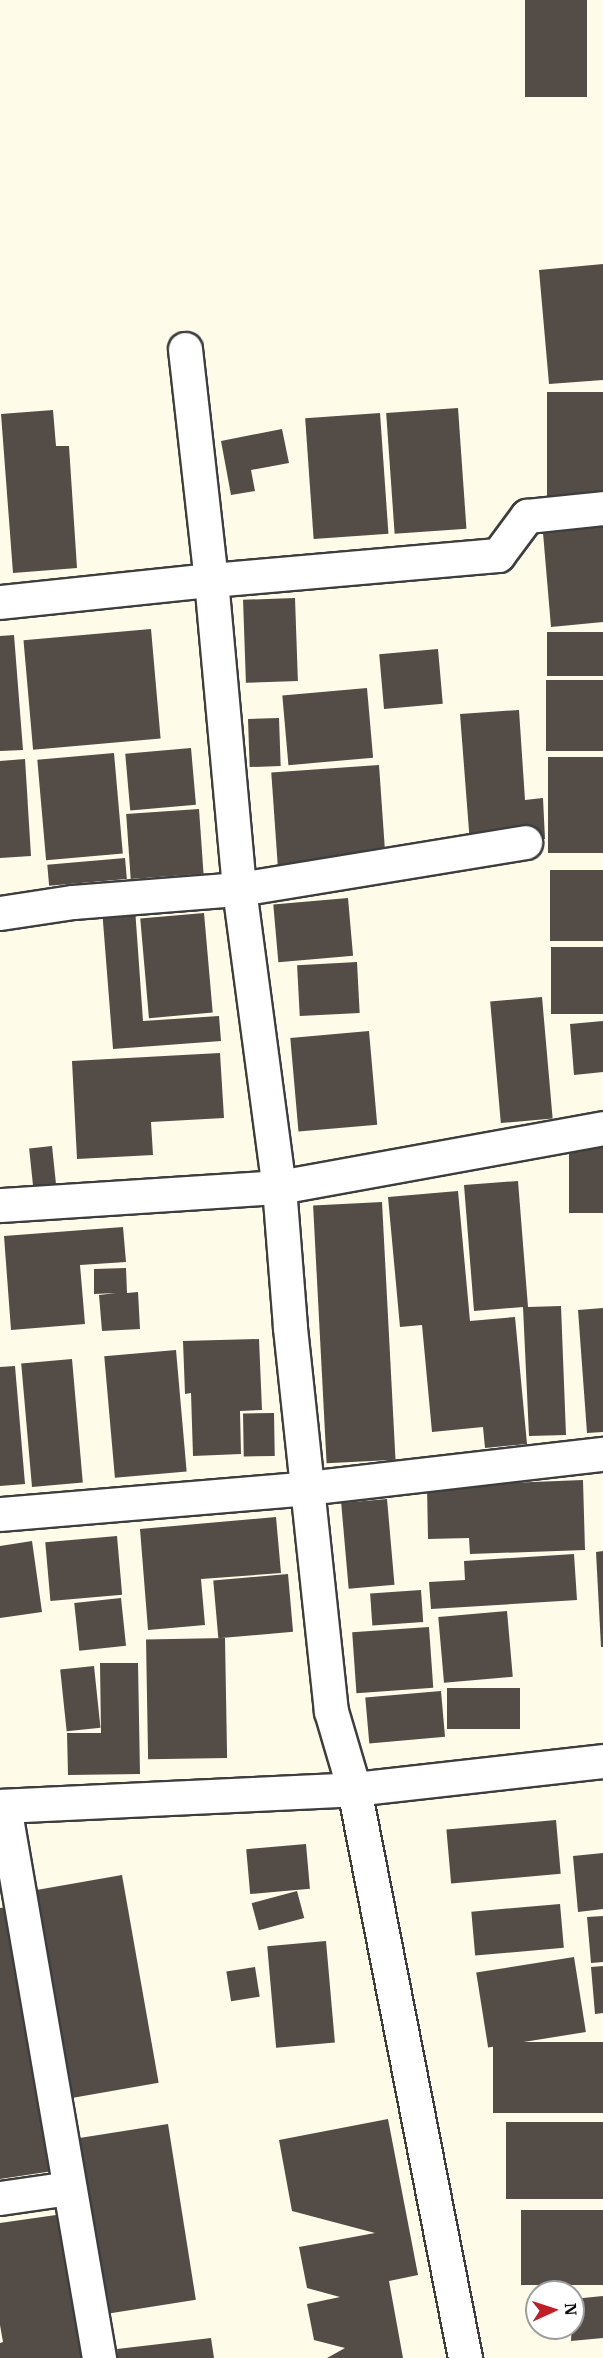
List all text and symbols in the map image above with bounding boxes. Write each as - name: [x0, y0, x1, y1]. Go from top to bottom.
- north arrow: [525, 2280, 585, 2340]
- text: N: [561, 2302, 581, 2316]

